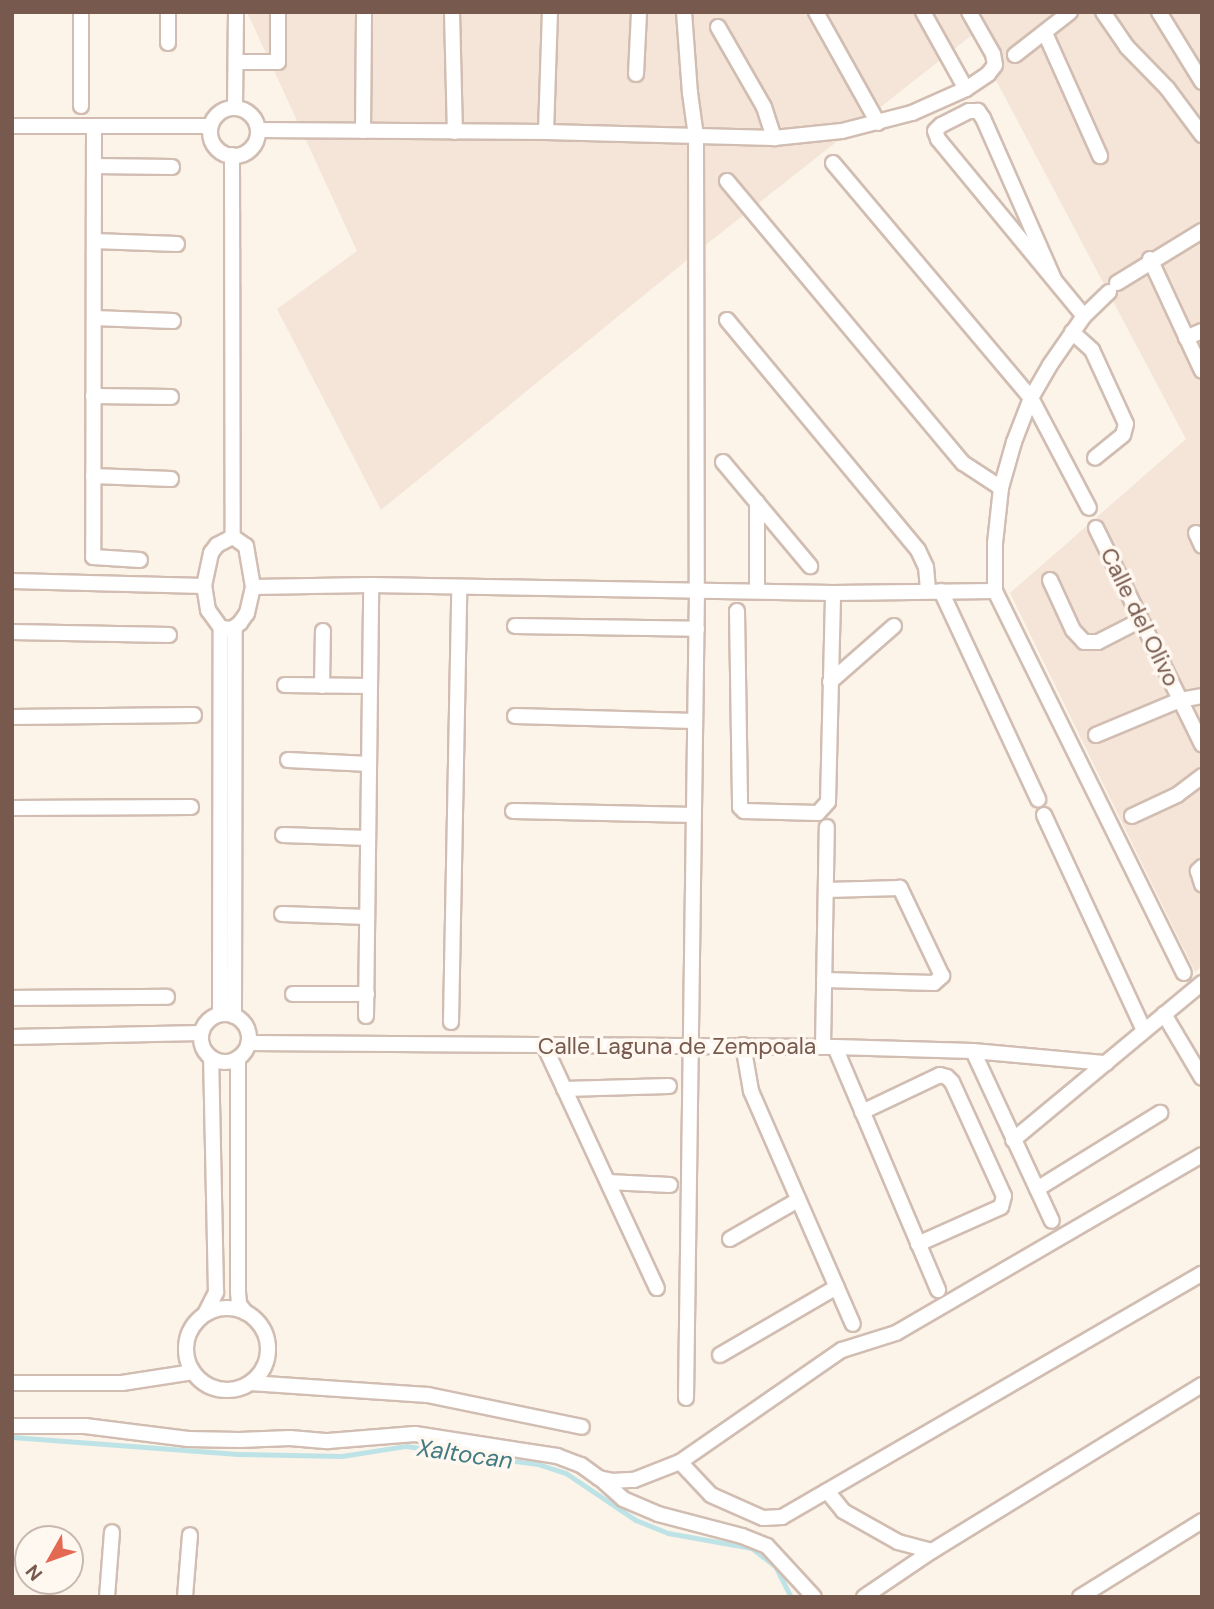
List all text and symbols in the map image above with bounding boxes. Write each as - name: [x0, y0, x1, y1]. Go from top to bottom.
- street label: Calle del Olivo: [1095, 543, 1185, 691]
- street label: Calle Laguna de Zempoala: [538, 1032, 816, 1060]
- water label: Xaltocan: [415, 1433, 515, 1475]
- north arrow: [14, 1525, 84, 1595]
- text: N: [20, 1559, 48, 1586]

